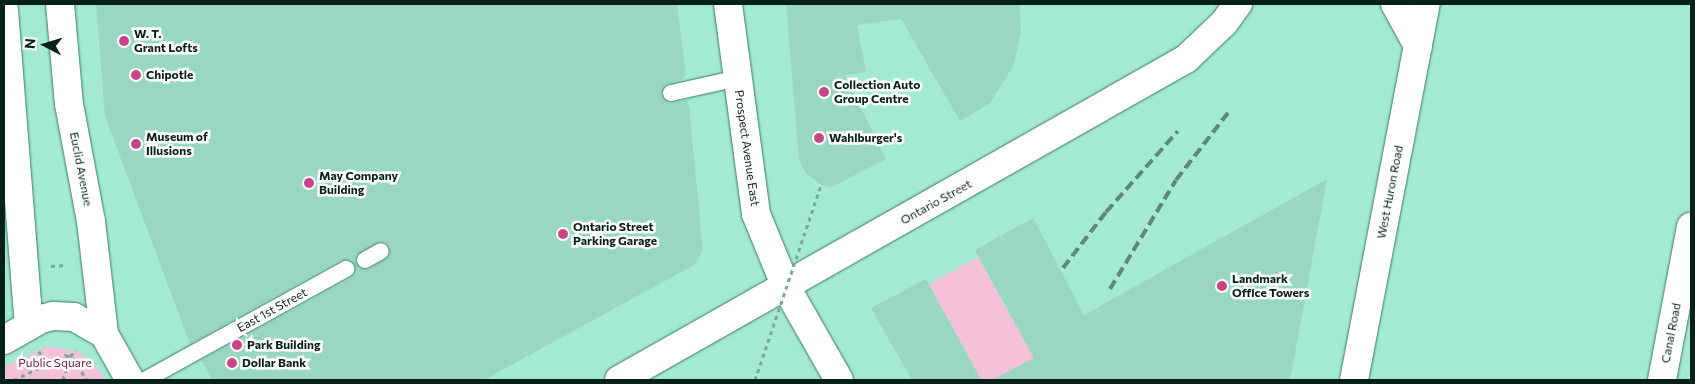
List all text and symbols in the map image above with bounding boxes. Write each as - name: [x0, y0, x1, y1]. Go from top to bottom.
- north arrow: [20, 20, 70, 70]
- place label: W. T. Grant Lofts: [134, 27, 198, 55]
- marker: W. T. Grant Lofts: [118, 35, 130, 47]
- text: N: [21, 38, 38, 50]
- place label: Chipotle: [146, 68, 193, 82]
- marker: Chipotle: [130, 69, 142, 81]
- place label: Collection Auto Group Centre: [834, 78, 920, 106]
- marker: Collection Auto Group Centre: [818, 86, 830, 98]
- street label: Prospect Avenue East: [732, 89, 762, 207]
- place label: Museum of Illusions: [146, 130, 208, 158]
- street label: Euclid Avenue: [67, 131, 95, 207]
- place label: Wahlburger's: [829, 131, 902, 145]
- marker: Wahlburger's: [813, 132, 825, 144]
- marker: Museum of Illusions: [130, 138, 142, 150]
- street label: West Huron Road: [1374, 144, 1406, 240]
- place label: May Company Building: [319, 169, 398, 197]
- marker: May Company Building: [303, 177, 315, 189]
- street label: Ontario Street: [898, 177, 974, 227]
- place label: Ontario Street Parking Garage: [573, 220, 657, 248]
- marker: Ontario Street Parking Garage: [557, 228, 569, 240]
- place label: Landmark Office Towers: [1232, 272, 1309, 300]
- marker: Landmark Office Towers: [1216, 280, 1228, 292]
- street label: East 1st Street: [235, 285, 309, 335]
- street label: Canal Road: [1658, 302, 1684, 364]
- place label: Park Building: [247, 338, 321, 352]
- marker: Park Building: [231, 339, 243, 351]
- park label: Public Square: [18, 356, 92, 370]
- place label: Dollar Bank: [242, 356, 306, 370]
- marker: Dollar Bank: [226, 357, 238, 369]

